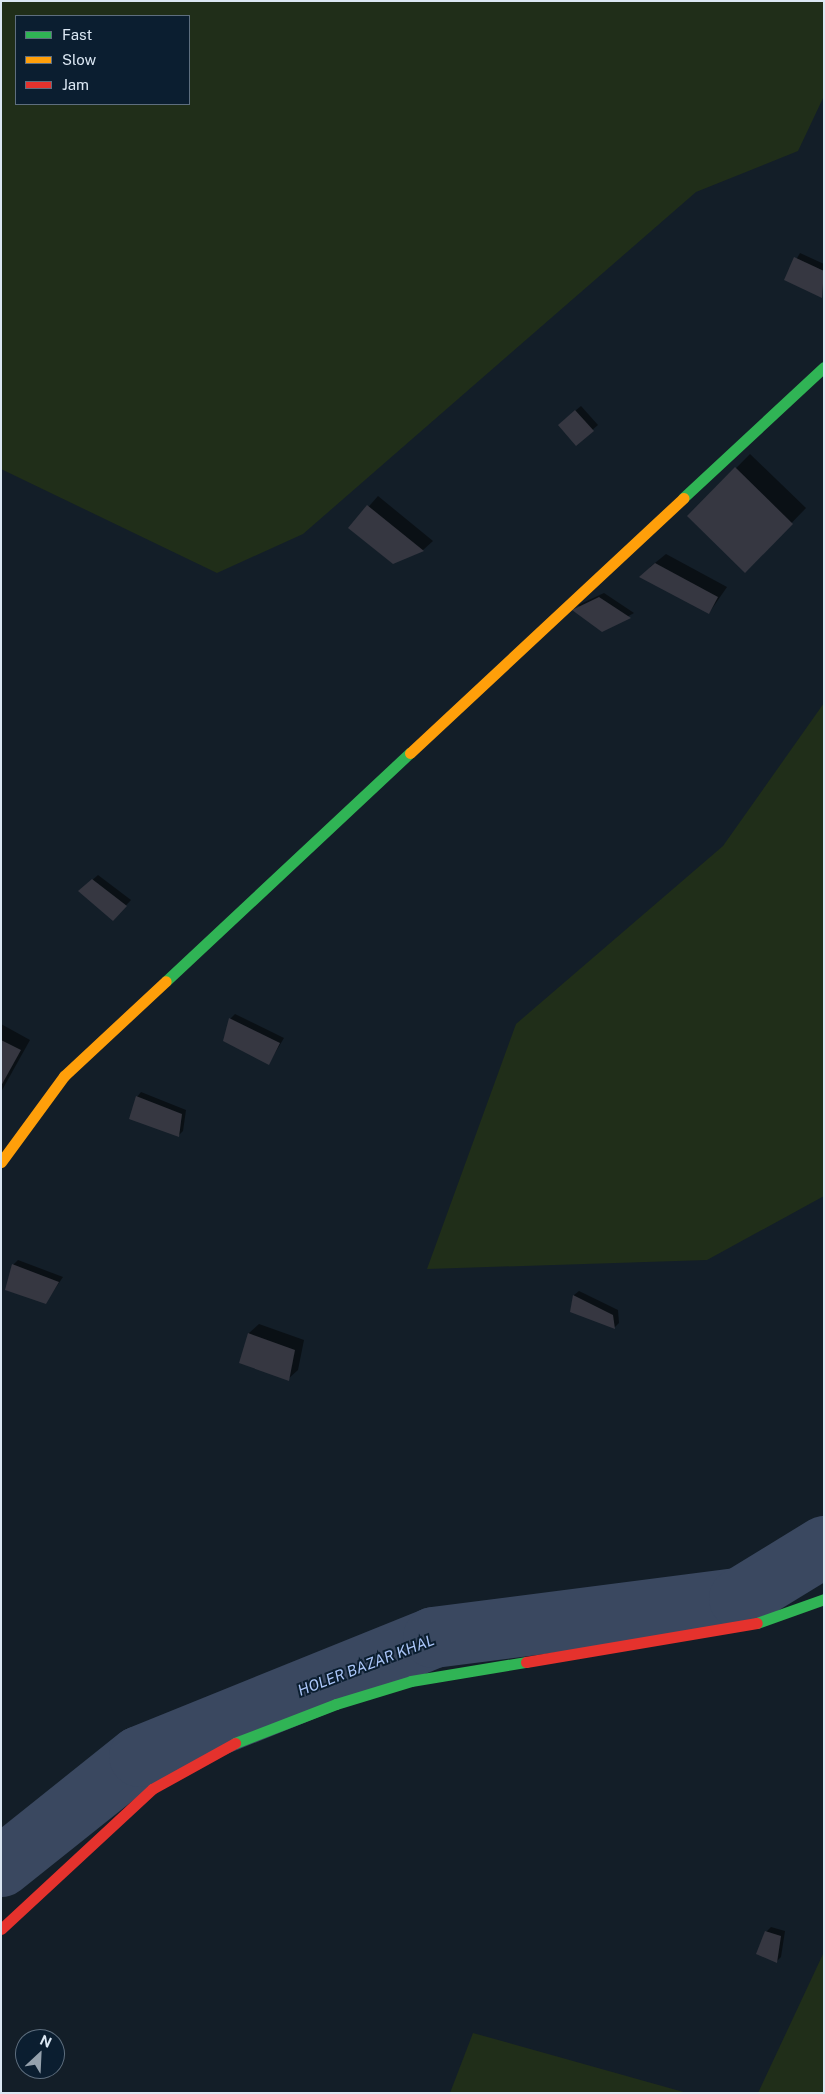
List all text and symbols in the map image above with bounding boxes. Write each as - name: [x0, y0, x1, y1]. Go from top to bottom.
- legend: [15, 15, 190, 105]
- text: Fast: [62, 26, 92, 43]
- text: Slow: [62, 51, 96, 68]
- text: Jam: [62, 76, 89, 93]
- water label: HOLER BAZAR KHAL: [295, 1631, 437, 1699]
- north arrow: [15, 2029, 65, 2079]
- text: N: [38, 2032, 54, 2051]

